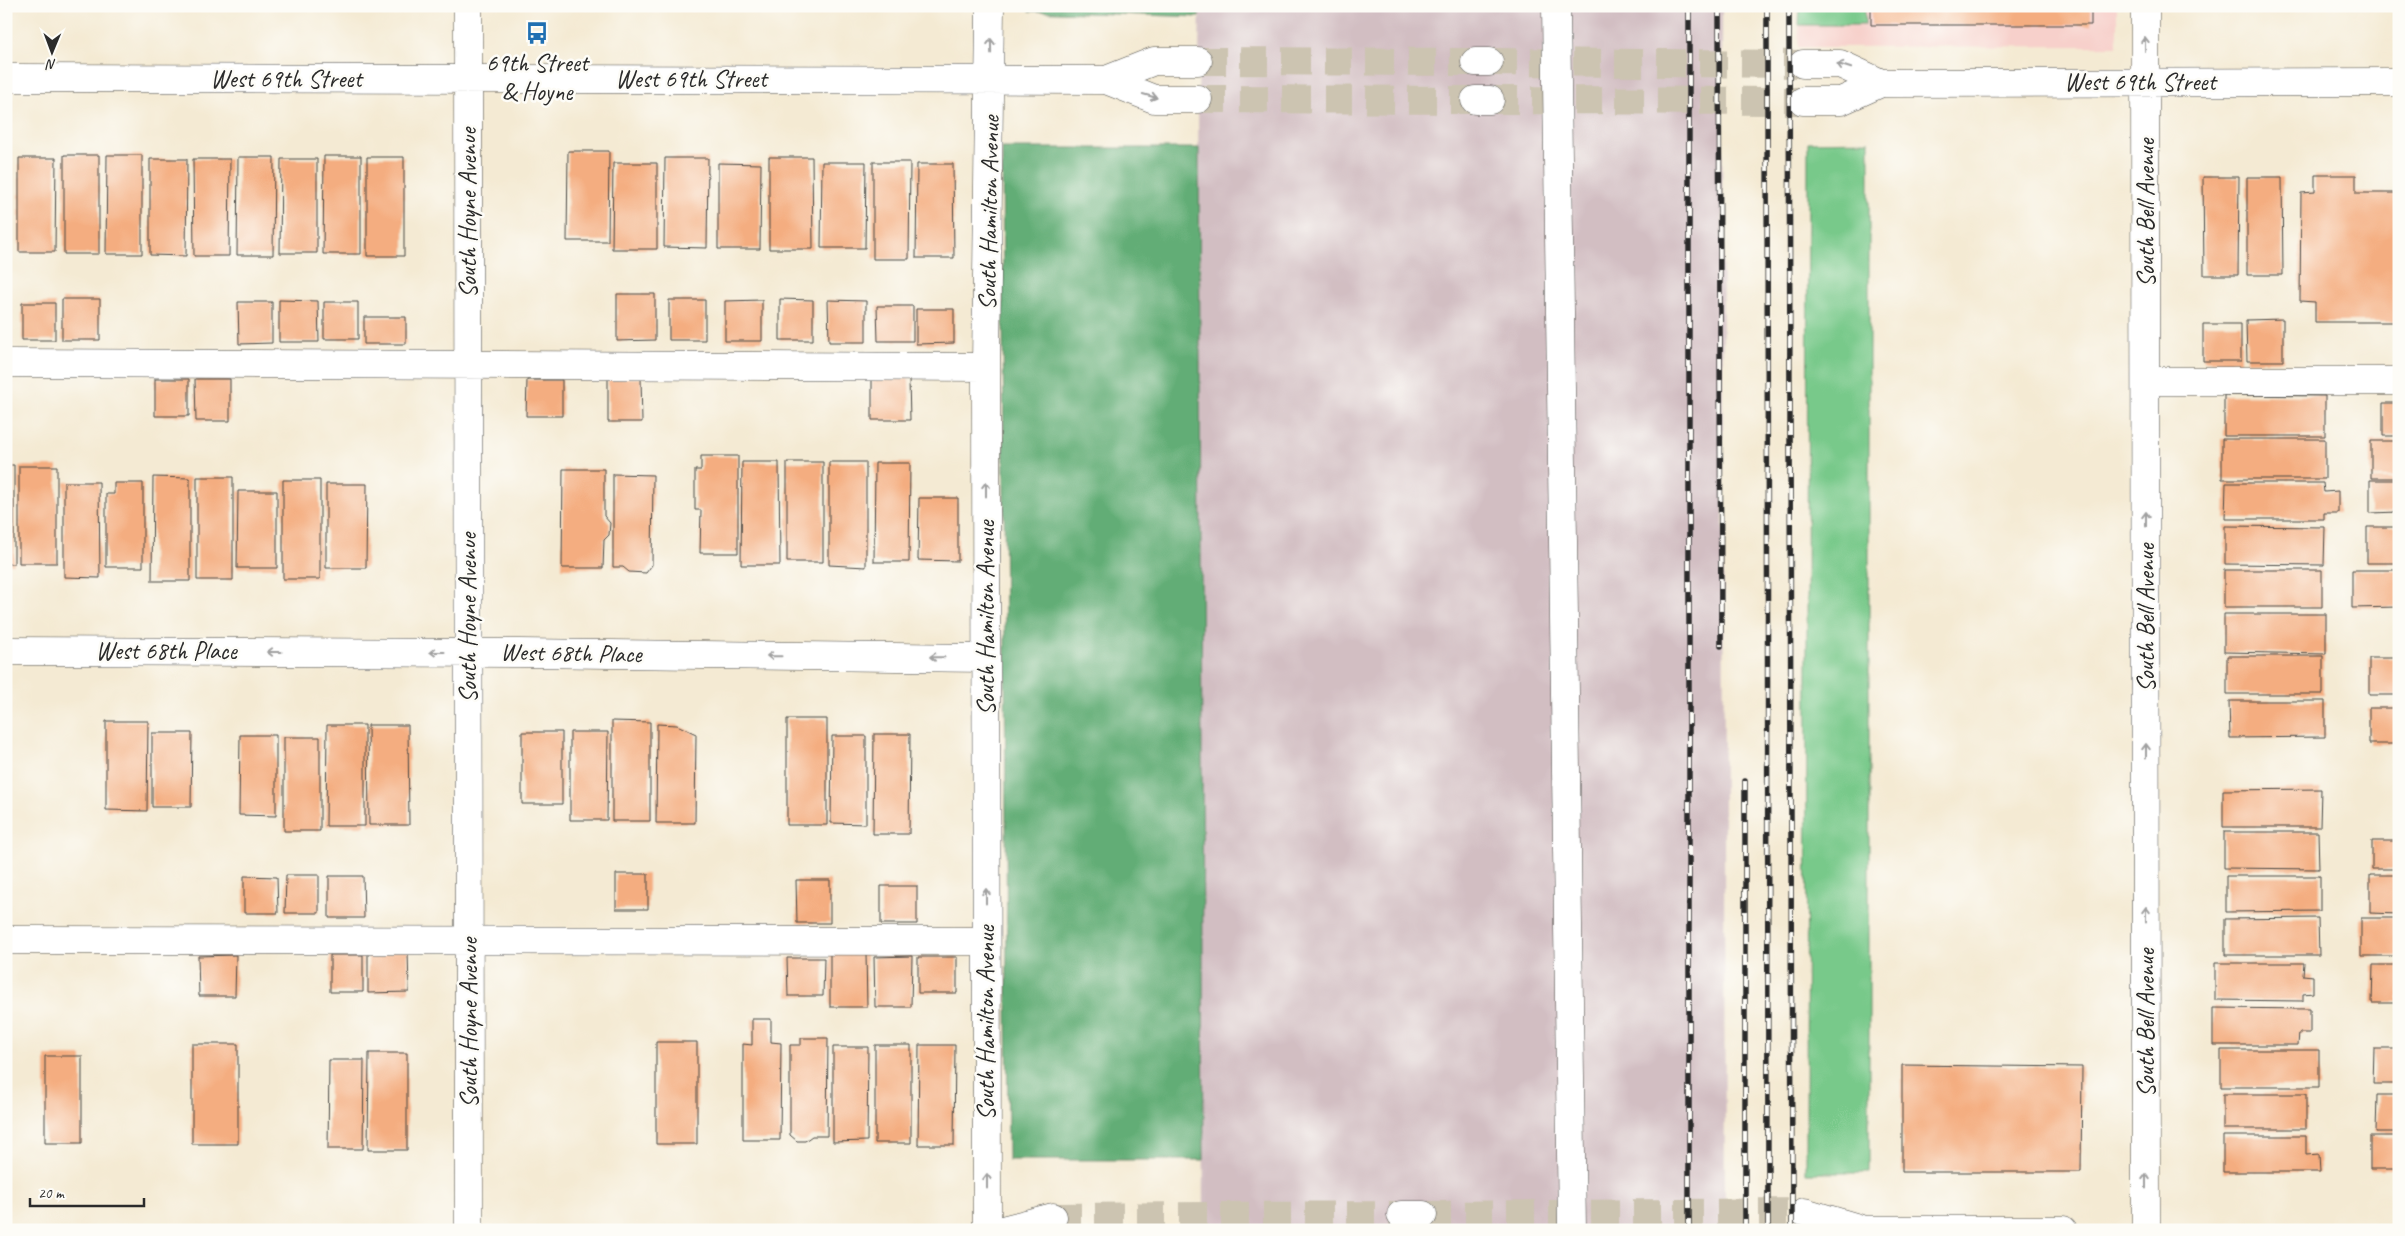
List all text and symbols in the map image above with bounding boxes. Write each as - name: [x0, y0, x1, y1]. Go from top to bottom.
- bus stop icon: 69th Street & Hoyne: [524, 20, 550, 46]
- north arrow: [28, 28, 78, 78]
- one-way arrow: [2140, 36, 2150, 52]
- one-way arrow: [986, 38, 996, 54]
- place label: 69th Street & Hoyne: [486, 47, 591, 108]
- text: N: [45, 56, 56, 73]
- one-way arrow: [1836, 61, 1852, 71]
- street label: West 69th Street: [210, 63, 364, 95]
- street label: West 69th Street: [615, 63, 769, 95]
- street label: West 69th Street: [2064, 66, 2218, 98]
- one-way arrow: [1142, 92, 1158, 102]
- street label: South Hamilton Avenue: [971, 113, 1007, 311]
- street label: South Hoyne Avenue: [452, 126, 484, 298]
- street label: South Bell Avenue: [2130, 137, 2162, 287]
- one-way arrow: [981, 481, 991, 497]
- one-way arrow: [2141, 511, 2151, 527]
- street label: South Hamilton Avenue: [970, 519, 1002, 715]
- street label: South Hoyne Avenue: [452, 531, 484, 703]
- street label: South Bell Avenue: [2130, 542, 2162, 692]
- street label: West 68th Place: [95, 635, 238, 667]
- street label: West 68th Place: [500, 636, 644, 670]
- one-way arrow: [267, 647, 283, 657]
- one-way arrow: [429, 647, 446, 657]
- one-way arrow: [767, 651, 783, 660]
- one-way arrow: [929, 653, 945, 662]
- one-way arrow: [2141, 743, 2151, 760]
- one-way arrow: [981, 888, 991, 904]
- one-way arrow: [2141, 906, 2151, 922]
- street label: South Hamilton Avenue: [970, 924, 1002, 1120]
- street label: South Hoyne Avenue: [453, 936, 485, 1108]
- street label: South Bell Avenue: [2130, 947, 2162, 1097]
- one-way arrow: [982, 1173, 992, 1190]
- one-way arrow: [2141, 1173, 2151, 1190]
- scale bar: [30, 1176, 144, 1208]
- text: 20 m: [38, 1184, 65, 1203]

